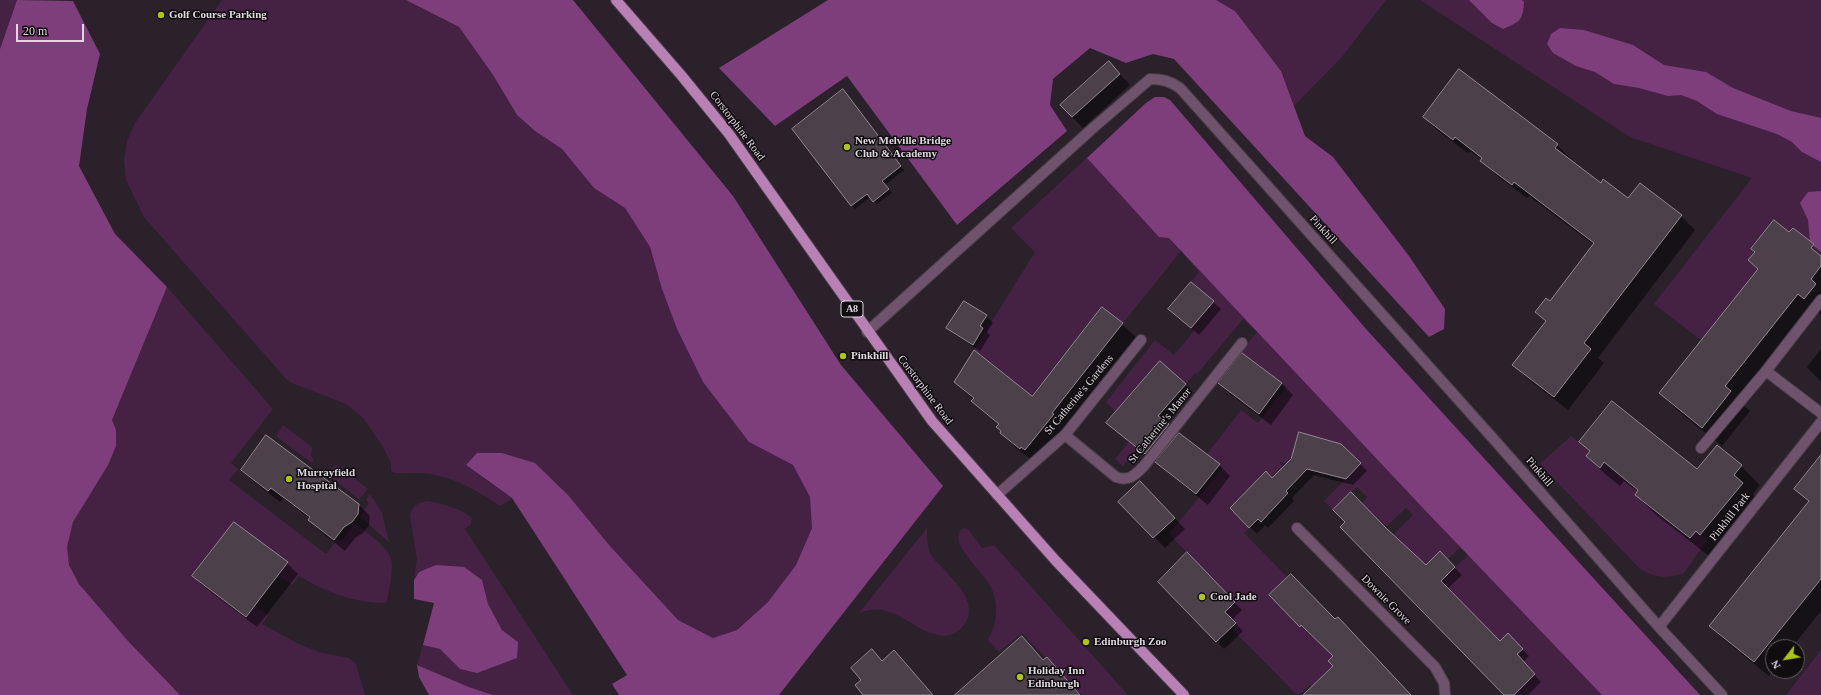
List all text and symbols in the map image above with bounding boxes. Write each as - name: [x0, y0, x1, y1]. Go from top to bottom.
- place label: Golf Course Parking: [169, 8, 267, 22]
- marker: Golf Course Parking: [156, 10, 166, 20]
- scale bar: [18, 16, 86, 42]
- text: 20 m: [23, 24, 47, 38]
- street label: Corstorphine Road: [707, 89, 767, 163]
- place label: New Melville Bridge Club & Academy: [855, 134, 951, 160]
- marker: New Melville Bridge Club & Academy: [842, 142, 852, 152]
- street label: Pinkhill: [1306, 213, 1340, 247]
- road number: A8: [841, 301, 863, 317]
- place label: Pinkhill: [851, 349, 888, 363]
- marker: Pinkhill: [838, 351, 848, 361]
- street label: St Catherine's Gardens: [1042, 352, 1116, 438]
- street label: Corstorphine Road: [895, 353, 955, 427]
- street label: St Catherine's Manor: [1126, 386, 1194, 466]
- street label: Pinkhill: [1523, 455, 1555, 489]
- place label: Murrayfield Hospital: [297, 466, 355, 492]
- marker: Murrayfield Hospital: [284, 474, 294, 484]
- street label: Pinkhill Park: [1707, 490, 1753, 544]
- street label: Downie Grove: [1358, 572, 1414, 628]
- place label: Cool Jade: [1210, 590, 1257, 604]
- marker: Cool Jade: [1197, 592, 1207, 602]
- place label: Edinburgh Zoo: [1094, 635, 1166, 649]
- marker: Edinburgh Zoo: [1081, 637, 1091, 647]
- north arrow: [1765, 639, 1805, 679]
- text: N: [1768, 658, 1783, 671]
- place label: Holiday Inn Edinburgh: [1028, 664, 1085, 690]
- marker: Holiday Inn Edinburgh: [1015, 672, 1025, 682]

